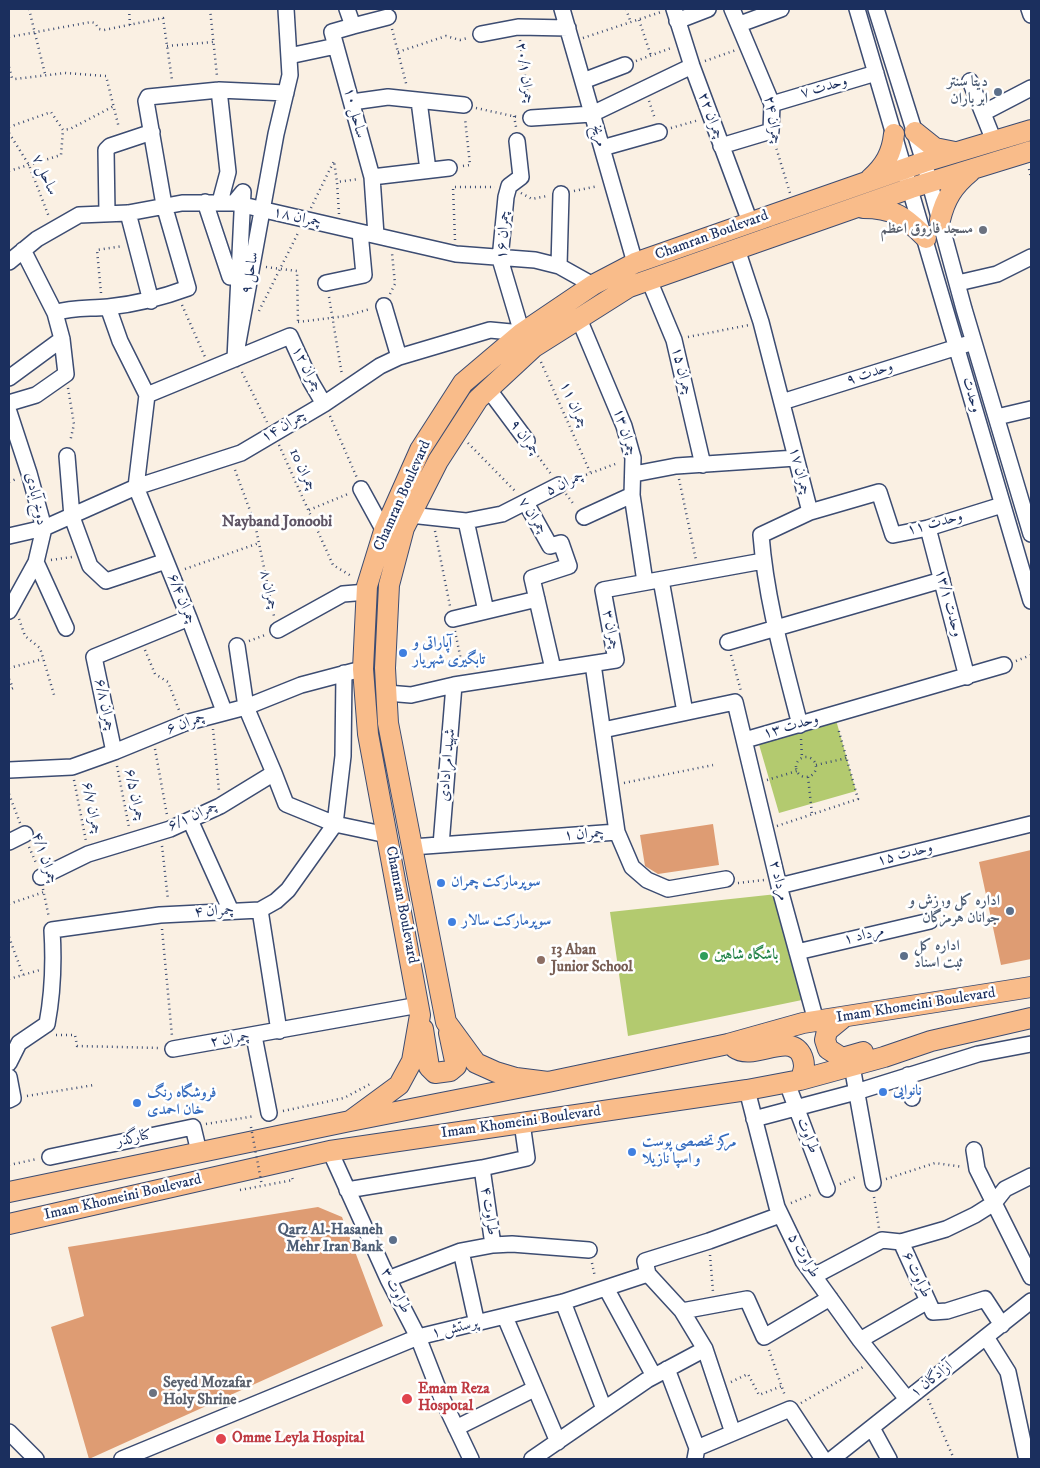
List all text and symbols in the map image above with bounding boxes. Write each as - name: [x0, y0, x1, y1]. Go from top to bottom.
- street label: چمران ۲۰/۱: [511, 41, 537, 105]
- street label: وحدت ۷: [798, 73, 850, 103]
- place label: دیتا سنتر ابر باران: [947, 74, 988, 109]
- street label: ساحل ۱۰: [339, 86, 369, 140]
- marker: دیتا سنتر ابر باران: [992, 86, 1004, 98]
- street label: چمران ۲۲: [693, 90, 727, 142]
- street label: چمران ۲۴: [759, 95, 785, 145]
- street label: مریخ: [586, 123, 610, 149]
- street label: ساحل ۷: [27, 152, 61, 198]
- street label: چمران ۱۸: [271, 204, 323, 232]
- street label: Chamran Boulevard: [653, 207, 771, 265]
- street label: چمران ۱۶: [494, 210, 514, 260]
- place label: مسجد فاروق اعظم: [880, 221, 973, 239]
- marker: مسجد فاروق اعظم: [977, 224, 989, 236]
- street label: ساحل ۹: [238, 250, 264, 296]
- street label: چمران ۱۲: [287, 343, 325, 395]
- street label: چمران ۱۵: [667, 345, 695, 397]
- street label: وحدت ۹: [844, 358, 896, 390]
- street label: وحدت: [957, 375, 985, 415]
- street label: چمران ۱۱: [555, 379, 591, 431]
- street label: چمران ۱۳: [608, 406, 640, 458]
- street label: چمران ۱۴: [258, 407, 310, 447]
- street label: چمران ۹: [505, 417, 543, 459]
- street label: Chamran Boulevard: [371, 438, 435, 554]
- street label: چمران ۱۷: [784, 445, 814, 497]
- street label: چمران 10: [284, 446, 320, 494]
- street label: چمران ۵: [543, 467, 587, 501]
- street label: دوخ آبادی: [20, 471, 50, 527]
- street label: چمران ۷: [514, 494, 550, 538]
- street label: وحدت ۱۱: [905, 508, 965, 540]
- district label: Nayband Jonoobi: [222, 513, 332, 533]
- street label: وحدت ۱۳/۱: [930, 567, 966, 639]
- street label: چمران ۸: [255, 569, 281, 611]
- street label: چمران ۶/۴: [163, 571, 199, 627]
- street label: چمران ۳: [597, 609, 623, 651]
- place label: آپاراتی و تابگیری شهریار: [413, 635, 485, 670]
- marker: آپاراتی و تابگیری شهریار: [397, 647, 409, 659]
- street label: چمران ۶/۸: [90, 677, 118, 733]
- street label: چمران ۶: [164, 709, 208, 739]
- street label: وحدت ۱۳: [761, 711, 821, 743]
- street label: شهید امرادادی: [436, 728, 460, 802]
- street label: چمران ۶/۵: [120, 767, 148, 823]
- street label: چمران ۶/۷: [77, 780, 105, 836]
- street label: چمران ۶/۱: [165, 798, 221, 836]
- street label: چمران ۱: [563, 825, 605, 845]
- street label: چمران ۴/۱: [27, 830, 61, 886]
- street label: وحدت ۱۵: [875, 839, 935, 871]
- street label: Chamran Boulevard: [381, 845, 421, 965]
- street label: مرداد ۲: [764, 859, 792, 903]
- place label: سوپرمارکت چمران: [451, 874, 541, 892]
- marker: سوپرمارکت چمران: [435, 877, 447, 889]
- place label: اداره کل ورزش و جوانان هرمزگان: [909, 893, 1000, 928]
- street label: چمران ۴: [194, 902, 234, 922]
- marker: اداره کل ورزش و جوانان هرمزگان: [1004, 905, 1016, 917]
- place label: سوپرمارکت سالار: [462, 913, 551, 931]
- marker: سوپرمارکت سالار: [446, 916, 458, 928]
- street label: مرداد ۱: [842, 923, 886, 949]
- place label: اداره کل ثبت اسناد: [914, 938, 963, 973]
- place label: 13 Aban Junior School: [551, 942, 633, 977]
- place label: باشگاه شاهین: [714, 947, 778, 965]
- marker: باشگاه شاهین: [698, 950, 710, 962]
- marker: اداره کل ثبت اسناد: [898, 950, 910, 962]
- marker: 13 Aban Junior School: [535, 954, 547, 966]
- street label: Imam Khomeini Boulevard: [835, 985, 997, 1027]
- street label: چمران ۲: [209, 1028, 251, 1052]
- place label: نانوایی: [893, 1083, 922, 1101]
- place label: فروشگاه رنگ خان احمدی: [147, 1085, 216, 1120]
- marker: نانوایی: [877, 1086, 889, 1098]
- marker: فروشگاه رنگ خان احمدی: [131, 1097, 143, 1109]
- street label: Imam Khomeini Boulevard: [440, 1103, 602, 1143]
- street label: طراوت: [792, 1116, 822, 1156]
- street label: کنارگذر: [115, 1126, 153, 1152]
- place label: مرکز تخصصی پوست و اسپا نازیلا: [642, 1134, 736, 1169]
- marker: مرکز تخصصی پوست و اسپا نازیلا: [626, 1146, 638, 1158]
- street label: Imam Khomeini Boulevard: [43, 1171, 203, 1225]
- street label: طراوت ۴: [476, 1186, 500, 1236]
- place label: Qarz Al-Hasaneh Mehr Iran Bank: [278, 1222, 383, 1257]
- street label: طراوت ۵: [783, 1230, 823, 1282]
- marker: Qarz Al-Hasaneh Mehr Iran Bank: [387, 1234, 399, 1246]
- street label: طراوت ۶: [898, 1249, 934, 1301]
- street label: طراوت ۳: [376, 1265, 414, 1317]
- street label: پرستش ۱: [430, 1315, 480, 1343]
- street label: آزادگان ۱: [907, 1358, 957, 1402]
- place label: Seyed Mozafar Holy Shrine: [163, 1375, 251, 1410]
- place label: Emam Reza Hospotal: [418, 1381, 490, 1416]
- marker: Seyed Mozafar Holy Shrine: [147, 1387, 159, 1399]
- marker: Emam Reza Hospotal: [400, 1392, 414, 1406]
- place label: Omme Leyla Hospital: [232, 1430, 364, 1448]
- marker: Omme Leyla Hospital: [214, 1432, 228, 1446]

